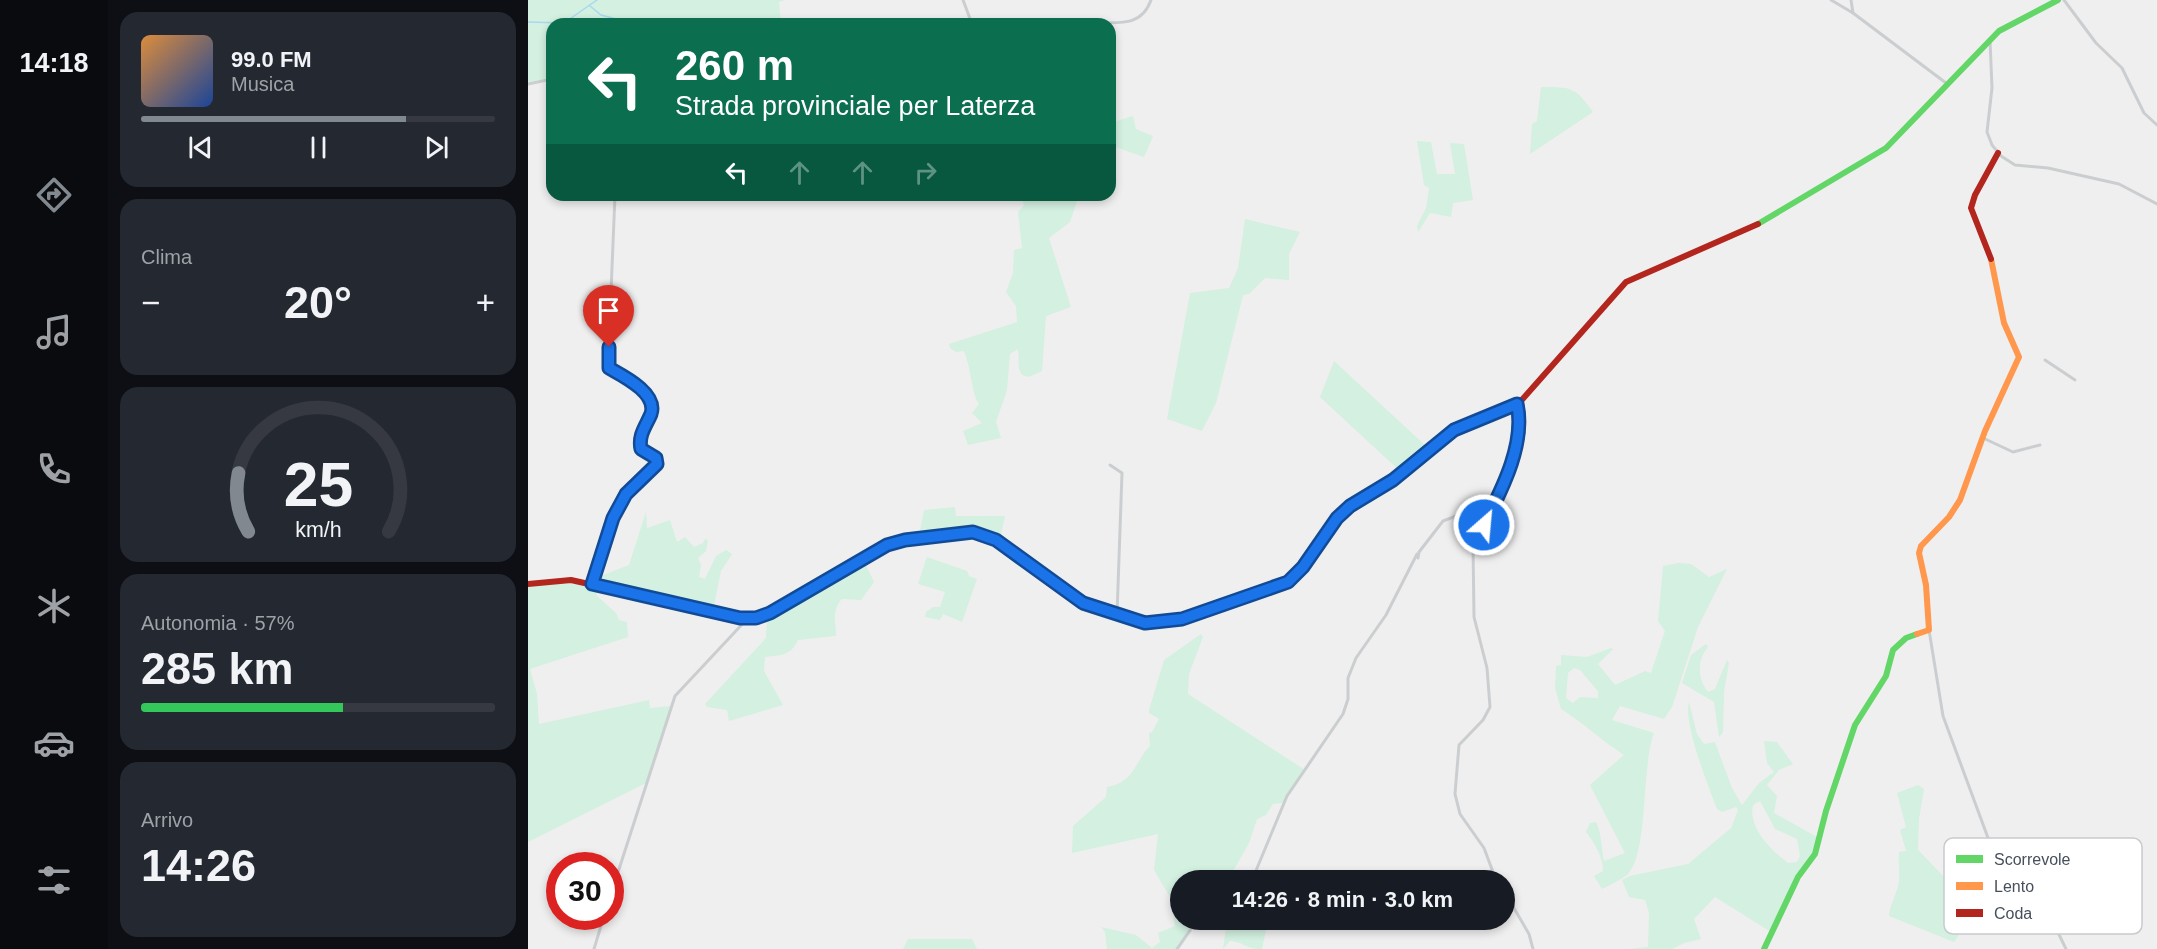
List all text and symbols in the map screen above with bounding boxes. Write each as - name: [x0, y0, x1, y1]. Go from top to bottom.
- icon: left: [576, 42, 654, 120]
- text: 260 m: [675, 42, 794, 89]
- text: 99.0 FM: [231, 47, 312, 72]
- text: 14:18: [19, 48, 89, 78]
- text: Musica: [231, 73, 294, 95]
- text: Strada provinciale per Laterza: [675, 91, 1035, 121]
- icon: previous: [184, 131, 217, 164]
- icon: pause: [302, 131, 335, 164]
- icon: next: [420, 131, 453, 164]
- icon: left: [720, 156, 753, 189]
- icon: ahead: [783, 156, 816, 189]
- icon: ahead: [846, 156, 879, 189]
- icon: right: [909, 156, 942, 189]
- icon: directions: [33, 174, 75, 216]
- text: Clima: [141, 246, 192, 268]
- text: 20°: [284, 277, 352, 328]
- text: −: [141, 284, 160, 321]
- text: +: [476, 284, 495, 321]
- pin: [583, 285, 634, 347]
- icon: arrive: [592, 294, 625, 327]
- icon: music: [33, 311, 75, 353]
- icon: phone: [33, 448, 75, 490]
- text: 25: [283, 450, 353, 519]
- position arrow: [1452, 493, 1516, 557]
- text: km/h: [295, 518, 341, 542]
- icon: climate: [33, 585, 75, 627]
- text: Autonomia · 57%: [141, 612, 294, 634]
- text: 285 km: [141, 643, 294, 694]
- icon: car: [33, 722, 75, 764]
- text: Arrivo: [141, 809, 193, 831]
- legend: [1944, 838, 2142, 934]
- text: 14:26: [141, 840, 256, 891]
- text: Scorrevole: [1994, 851, 2071, 868]
- speed limit sign: 30: [546, 852, 624, 930]
- icon: filters: [33, 859, 75, 901]
- text: Lento: [1994, 878, 2034, 895]
- text: 14:26 · 8 min · 3.0 km: [1232, 887, 1453, 912]
- text: Coda: [1994, 905, 2032, 922]

